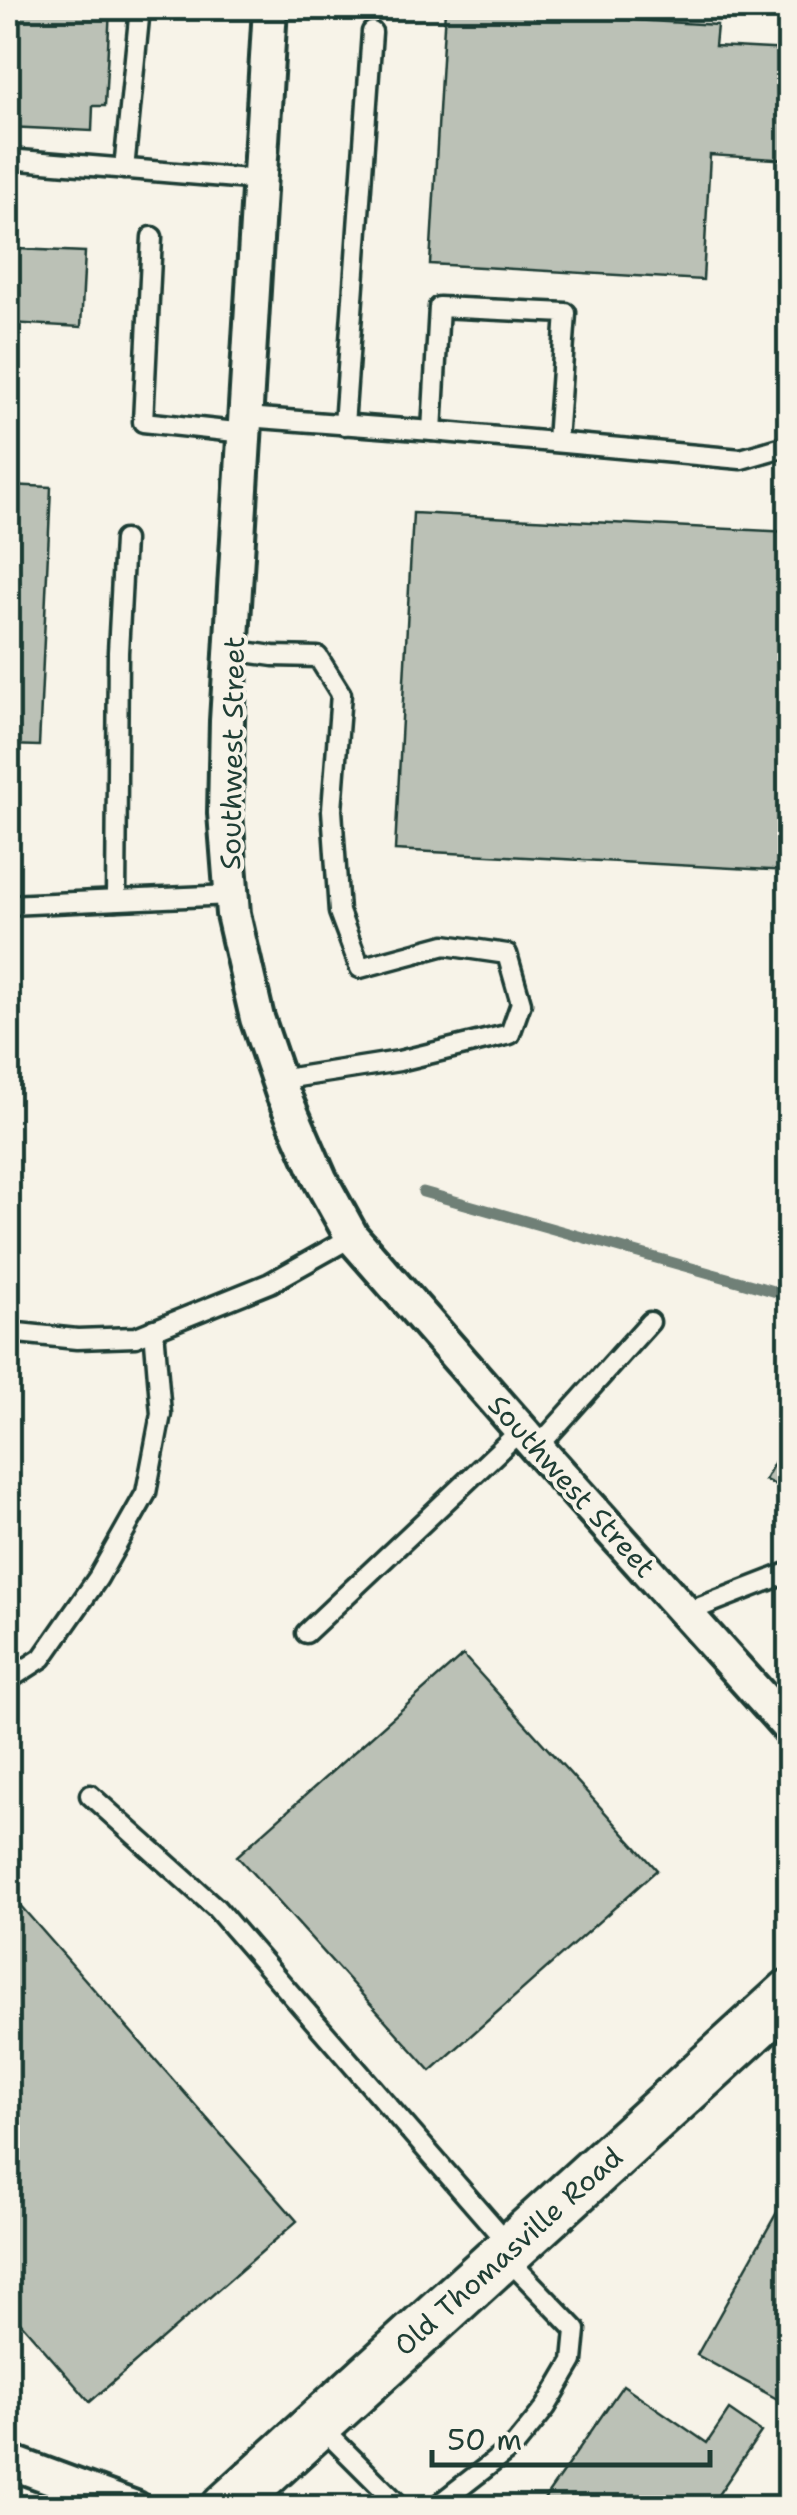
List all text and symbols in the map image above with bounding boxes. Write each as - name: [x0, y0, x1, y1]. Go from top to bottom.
- street label: Southwest Street: [211, 636, 253, 870]
- street label: Southwest Street: [480, 1386, 664, 1586]
- street label: Old Thomasville Road: [386, 2138, 630, 2364]
- scale bar: [432, 2405, 710, 2467]
- text: 50 m: [447, 2419, 522, 2460]

